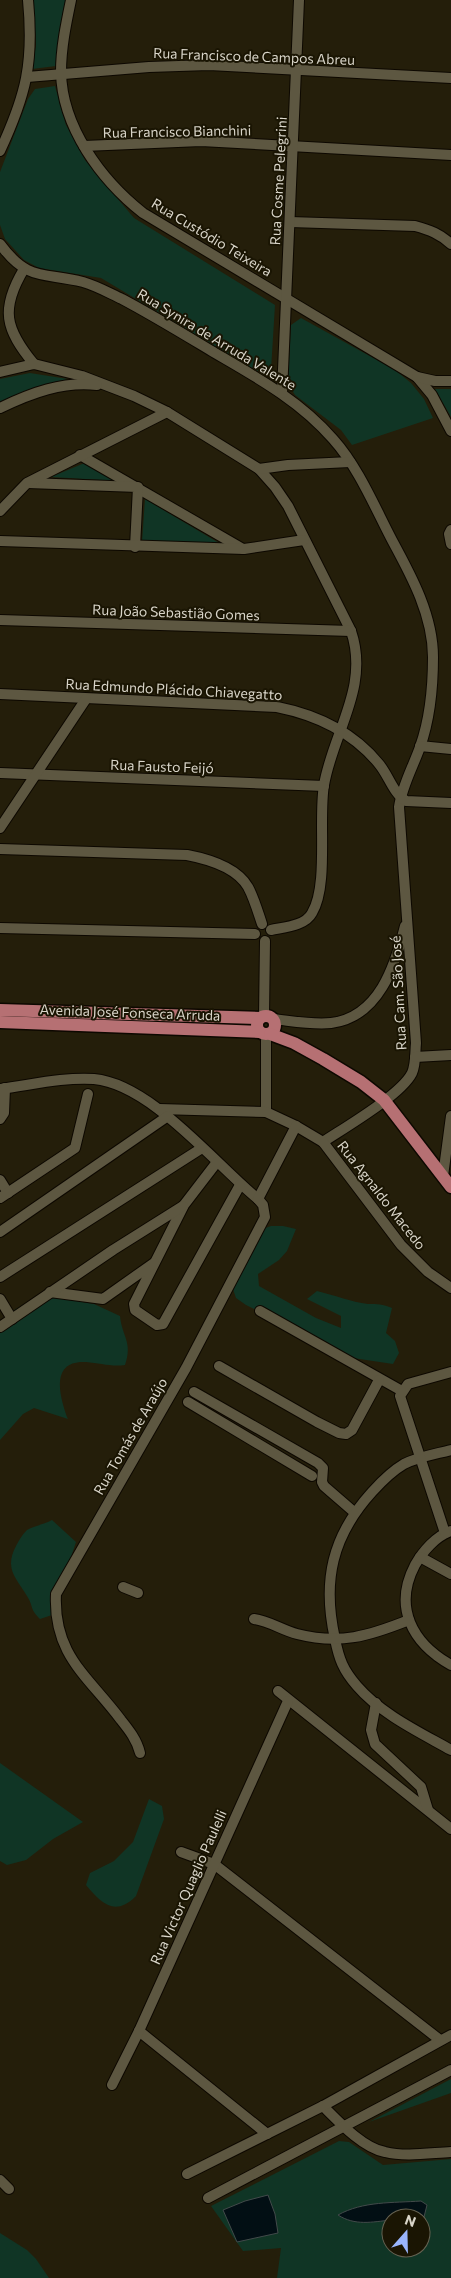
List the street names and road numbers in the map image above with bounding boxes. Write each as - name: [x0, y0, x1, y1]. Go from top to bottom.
- street label: Rua Francisco de Campos Abreu: [153, 44, 355, 68]
- street label: Rua Cosme Pelegrini: [266, 116, 290, 246]
- street label: Rua Francisco Bianchini: [102, 121, 252, 141]
- street label: Rua Custódio Teixeira: [149, 194, 275, 280]
- street label: Rua Synira de Arruda Valente: [134, 285, 300, 393]
- street label: Rua João Sebastião Gomes: [92, 601, 260, 623]
- street label: Rua Edmundo Plácido Chiavegatto: [65, 675, 283, 703]
- street label: Rua Fausto Feijó: [110, 756, 214, 776]
- street label: Rua Cam. São José: [387, 935, 409, 1051]
- street label: Avenida José Fonseca Arruda: [39, 1000, 221, 1024]
- street label: Rua Agnaldo Macedo: [334, 1137, 430, 1253]
- street label: Rua Tomás de Araújo: [90, 1374, 170, 1498]
- street label: Rua Victor Quaglio Paulelli: [146, 1807, 230, 1967]

